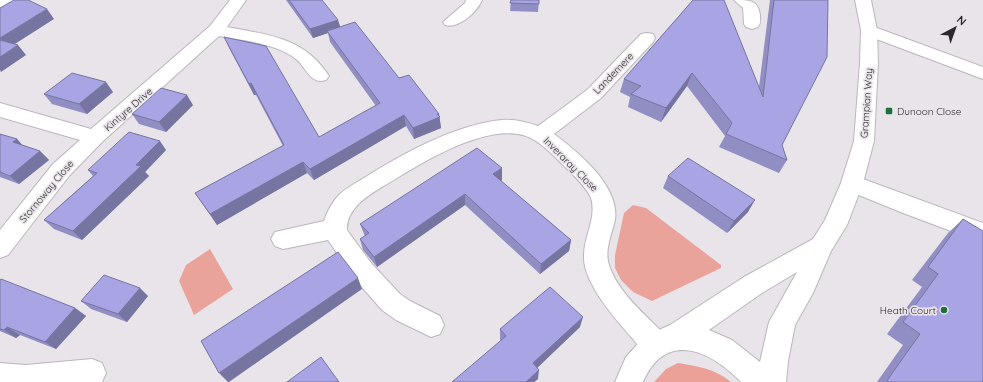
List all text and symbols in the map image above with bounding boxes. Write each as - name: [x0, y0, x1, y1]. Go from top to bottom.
- north arrow: [935, 8, 975, 48]
- text: N: [954, 13, 969, 28]
- street label: Landemere: [590, 50, 637, 97]
- street label: Grampian Way: [858, 68, 875, 138]
- street label: Kintyre Drive: [101, 85, 155, 134]
- place label: Dunoon Close: [897, 105, 962, 118]
- marker: Dunoon Close: [884, 106, 894, 116]
- street label: Inveraray Close: [541, 134, 601, 195]
- street label: Stornoway Close: [16, 157, 77, 225]
- place label: Heath Court: [880, 304, 937, 317]
- marker: Heath Court: [939, 305, 949, 315]

